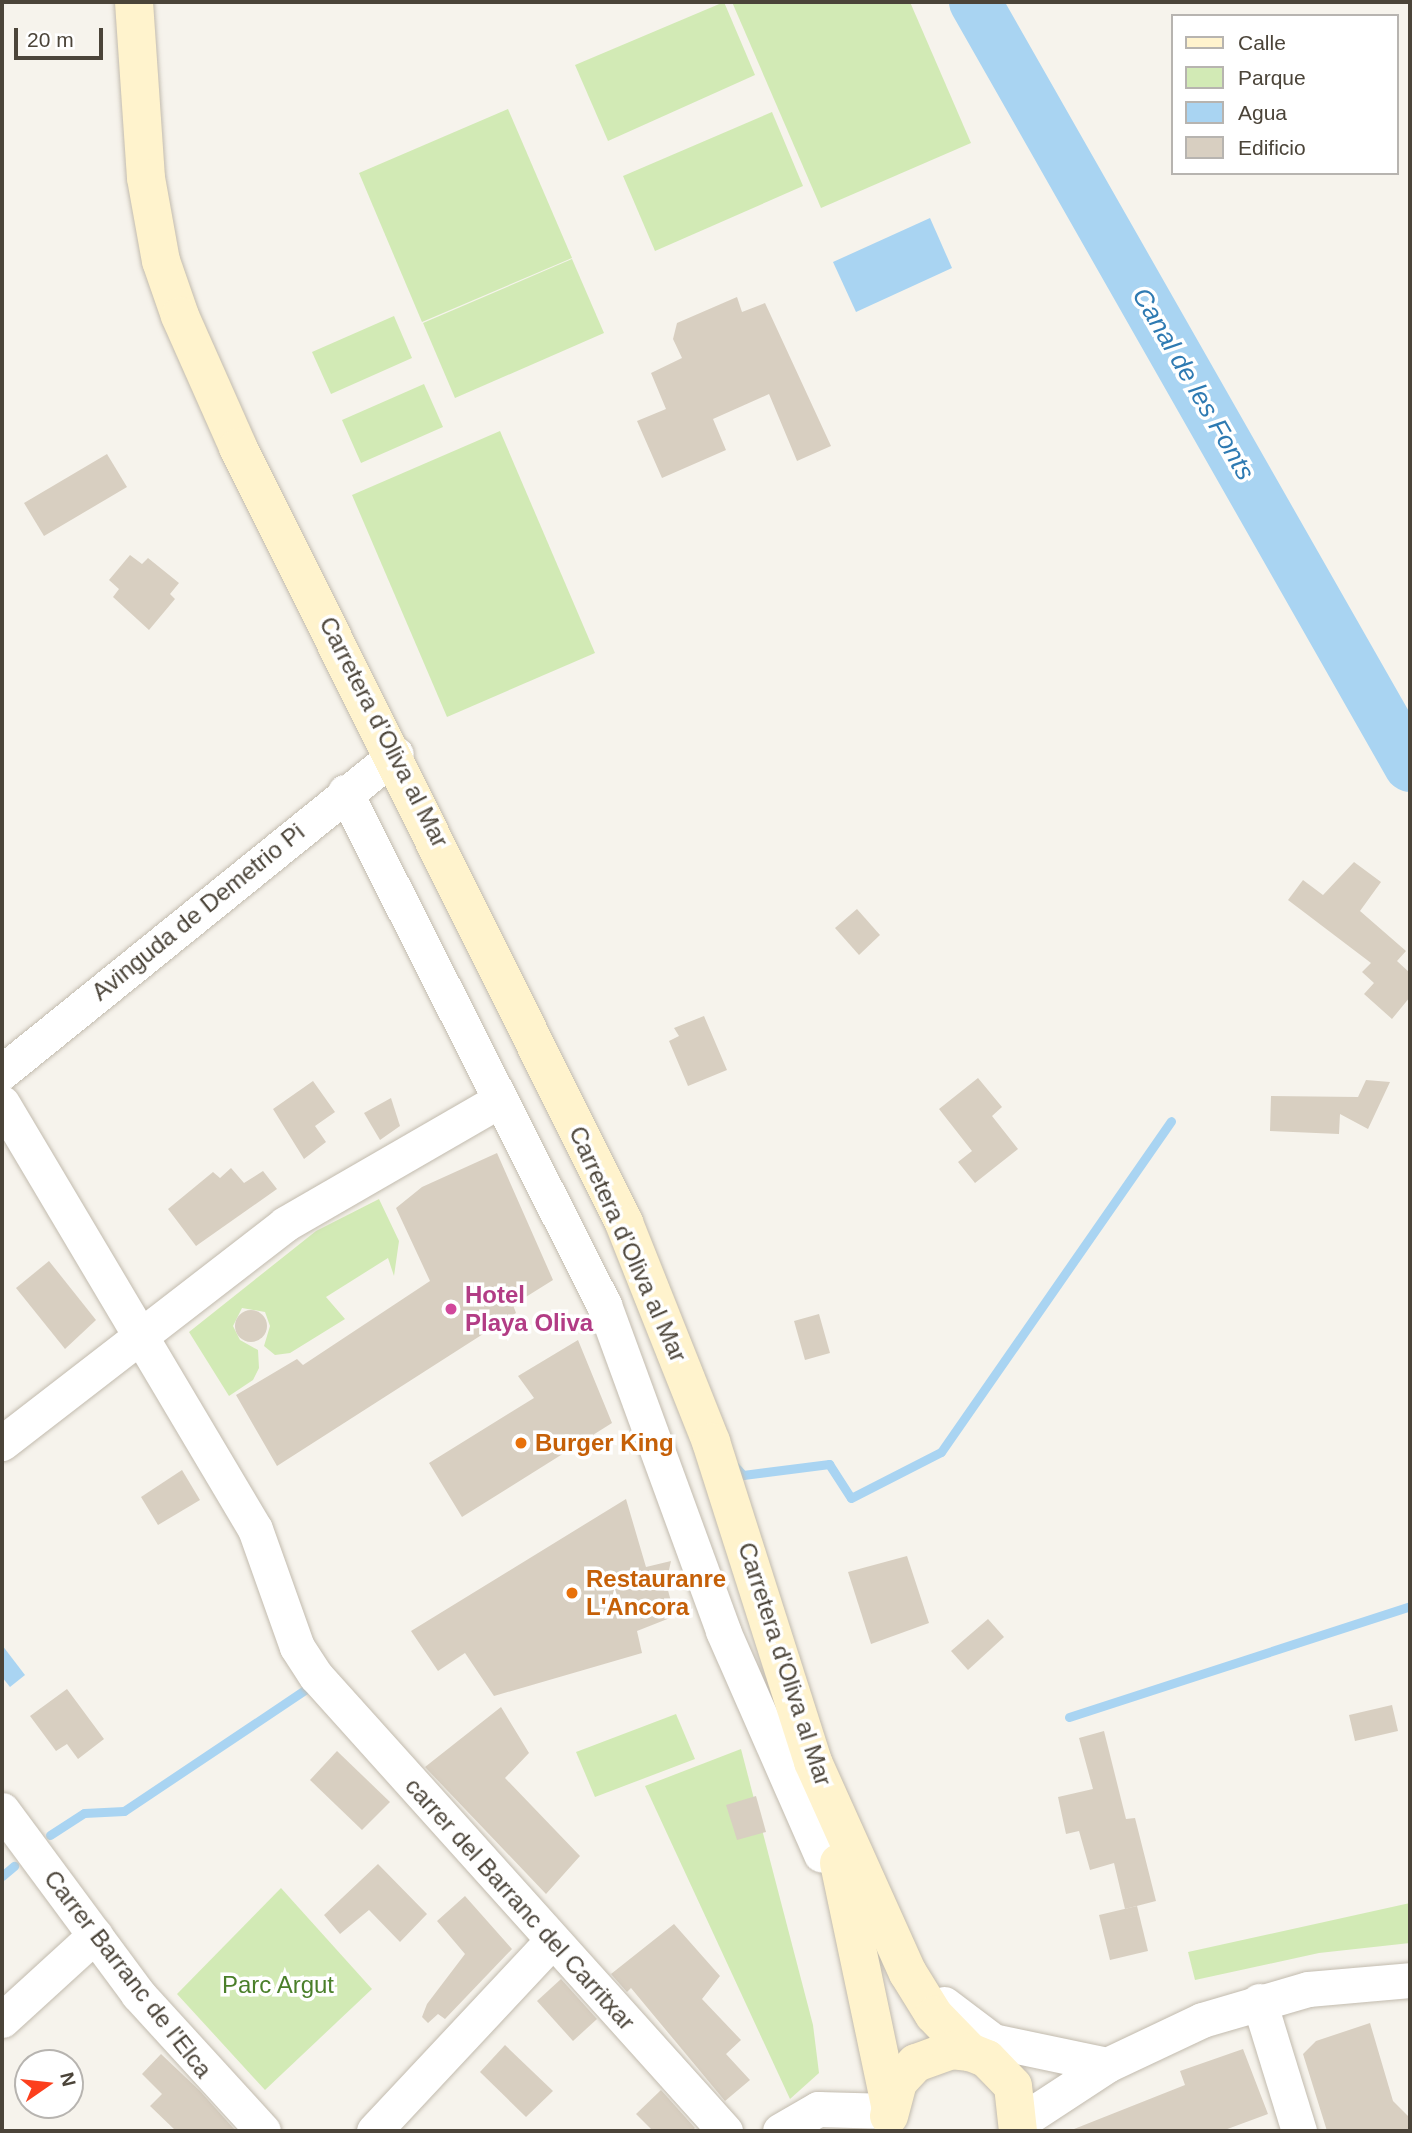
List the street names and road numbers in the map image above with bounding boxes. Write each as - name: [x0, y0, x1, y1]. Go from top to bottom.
- street label: Carretera d’Oliva al Mar: [313, 612, 455, 852]
- street label: Avinguda de Demetrio Pi: [86, 817, 310, 1007]
- street label: Carretera d’Oliva al Mar: [563, 1122, 693, 1366]
- street label: Carretera d'Oliva al Mar: [732, 1539, 838, 1789]
- street label: carrer del Barranc del Carritxar: [399, 1772, 641, 2036]
- street label: Carrer Barranc de l'Elca: [38, 1865, 218, 2083]

